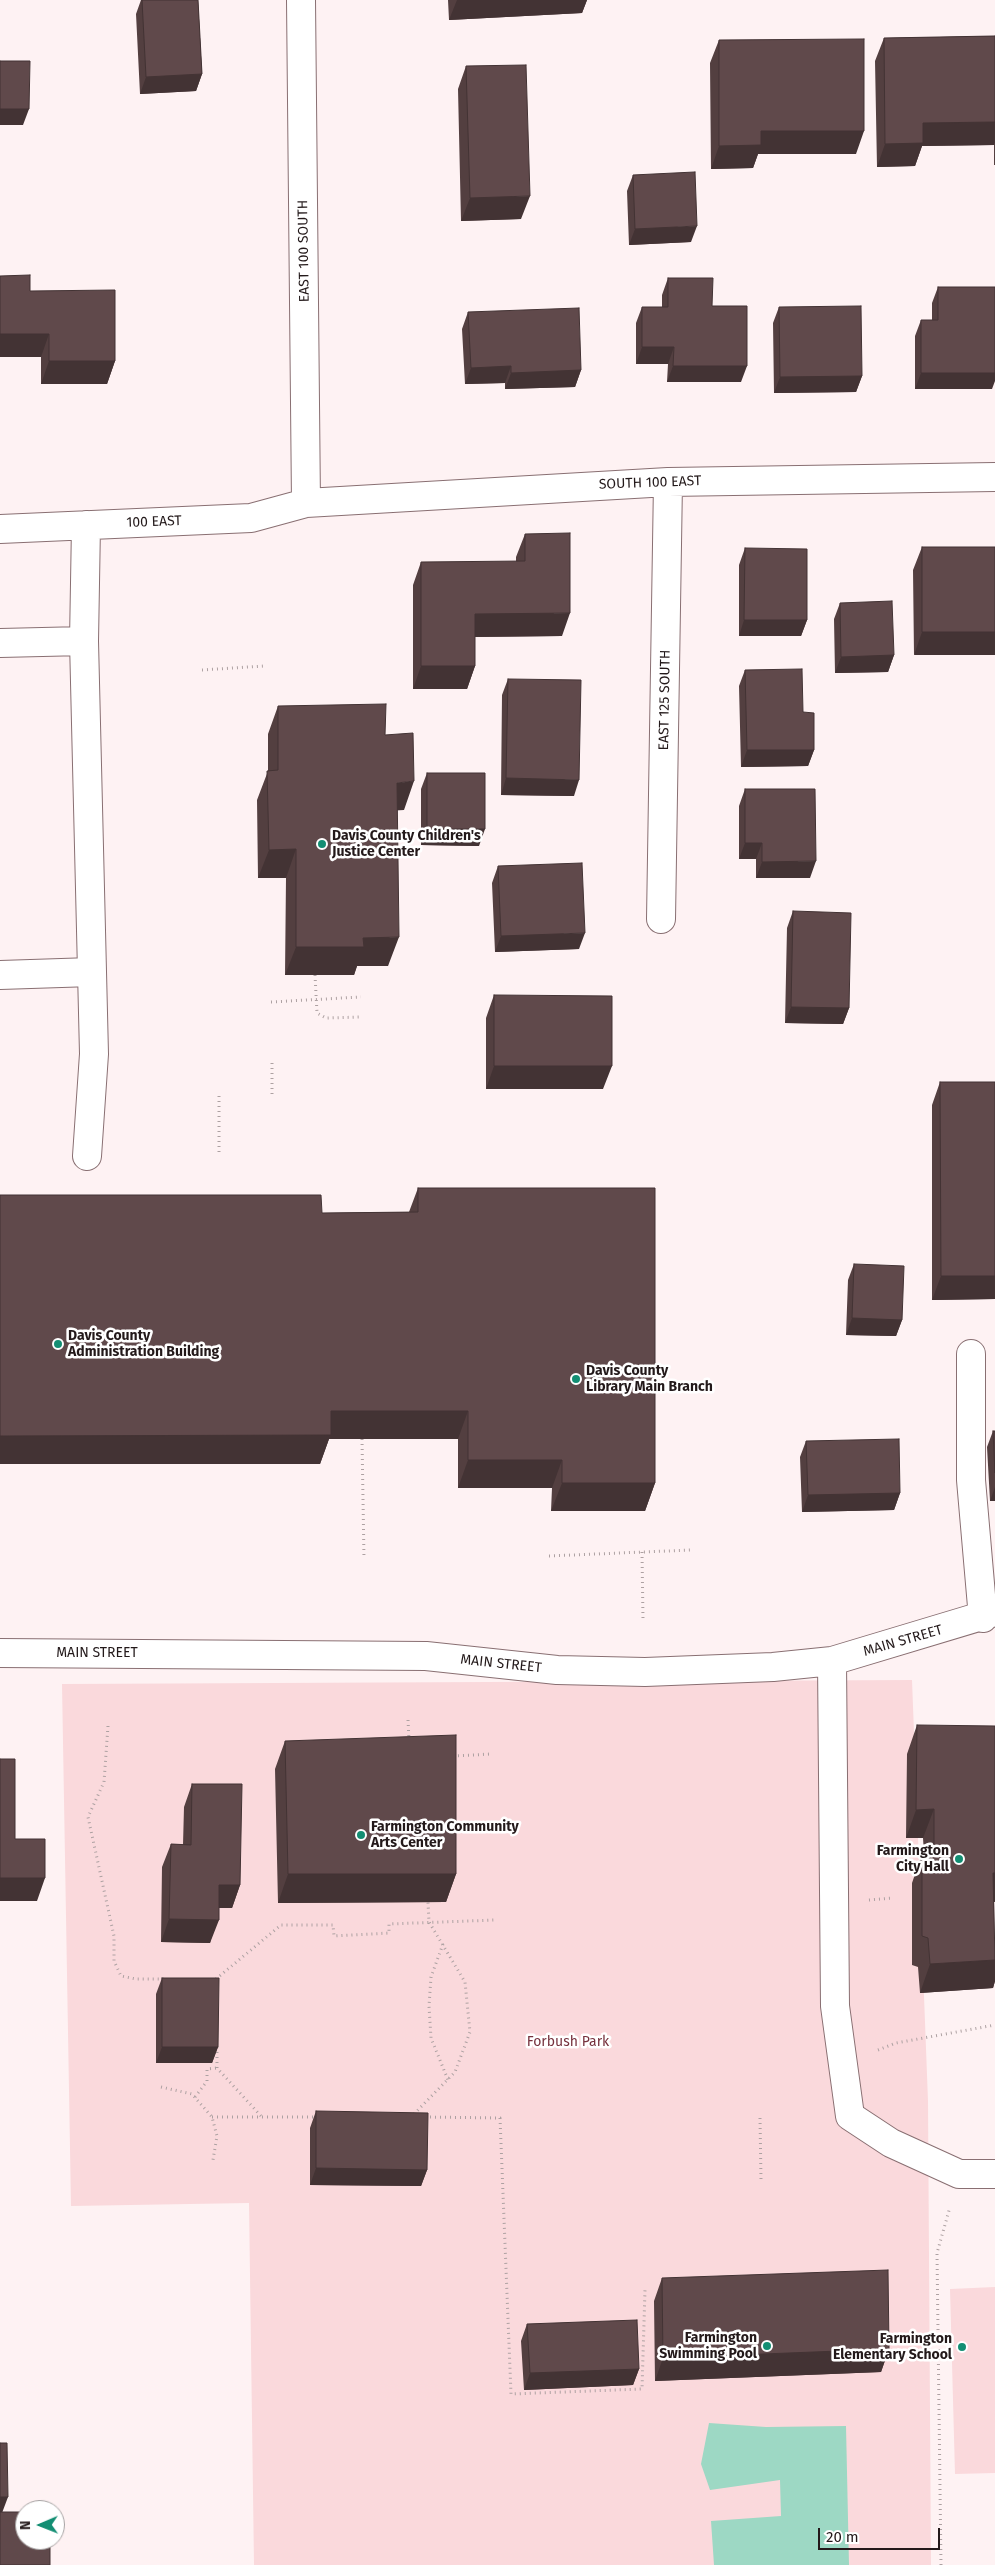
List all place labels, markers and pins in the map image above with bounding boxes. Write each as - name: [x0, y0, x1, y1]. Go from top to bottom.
- place label: Davis County Children's Justice Center: [332, 828, 481, 860]
- marker: Davis County Children's Justice Center: [316, 838, 328, 850]
- place label: Davis County Administration Building: [68, 1328, 219, 1360]
- marker: Davis County Administration Building: [52, 1338, 64, 1350]
- place label: Davis County Library Main Branch: [586, 1363, 713, 1395]
- marker: Davis County Library Main Branch: [570, 1373, 582, 1385]
- place label: Farmington Community Arts Center: [371, 1819, 519, 1851]
- marker: Farmington Community Arts Center: [355, 1829, 367, 1841]
- place label: Farmington City Hall: [877, 1843, 949, 1875]
- marker: Farmington City Hall: [953, 1853, 965, 1865]
- place label: Farmington Swimming Pool: [659, 2330, 757, 2362]
- place label: Farmington Elementary School: [833, 2331, 952, 2364]
- marker: Farmington Swimming Pool: [761, 2340, 773, 2352]
- marker: Farmington Elementary School: [956, 2341, 968, 2353]

